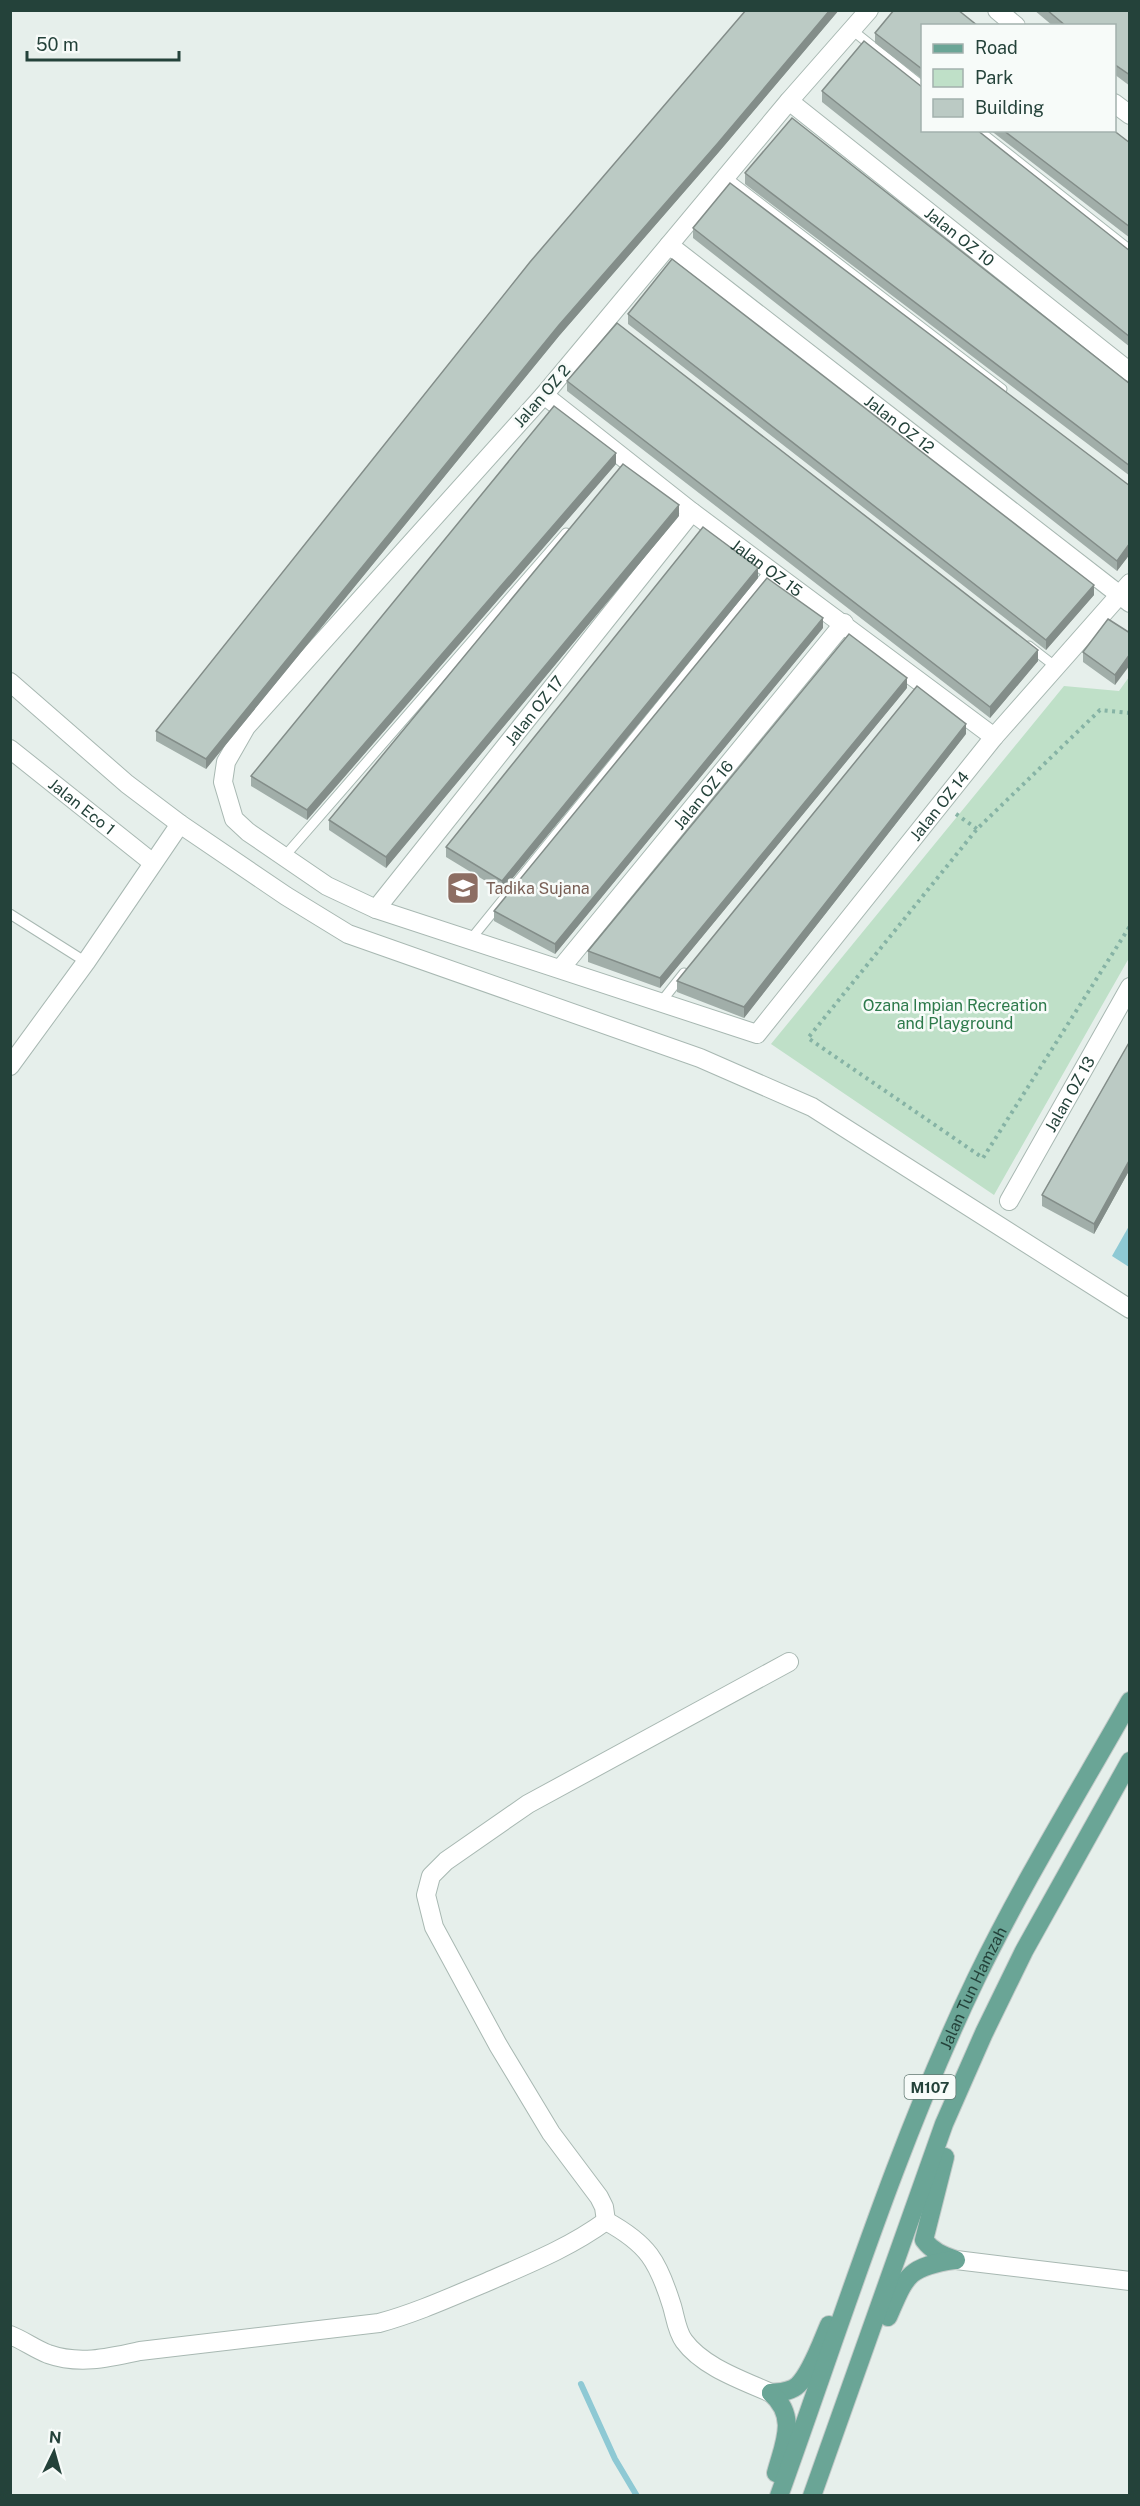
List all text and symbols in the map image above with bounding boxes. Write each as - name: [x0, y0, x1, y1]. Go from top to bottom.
- scale bar: [27, 24, 178, 62]
- legend: [921, 24, 1116, 132]
- text: 50 m: [36, 34, 79, 55]
- text: Road: [975, 37, 1018, 58]
- text: Park: [975, 67, 1013, 88]
- text: Building: [975, 97, 1044, 118]
- street label: Jalan OZ 10: [921, 203, 998, 270]
- street label: Jalan OZ 2: [510, 361, 574, 431]
- street label: Jalan OZ 12: [861, 391, 938, 457]
- street label: Jalan OZ 15: [727, 535, 806, 600]
- street label: Jalan OZ 17: [501, 672, 568, 749]
- street label: Jalan OZ 16: [669, 756, 737, 833]
- street label: Jalan OZ 14: [906, 767, 973, 844]
- street label: Jalan Eco 1: [45, 774, 119, 839]
- school or university icon: Tadika Sujana: [445, 870, 481, 906]
- place label: Tadika Sujana: [486, 879, 590, 898]
- park label: Ozana Impian Recreation and Playground: [863, 996, 1047, 1033]
- street label: Jalan OZ 13: [1041, 1053, 1098, 1135]
- street label: Jalan Tun Hamzah: [936, 1923, 1010, 2052]
- road number: M107: [904, 2075, 956, 2099]
- north arrow: [24, 2422, 84, 2482]
- text: N: [48, 2428, 62, 2448]

